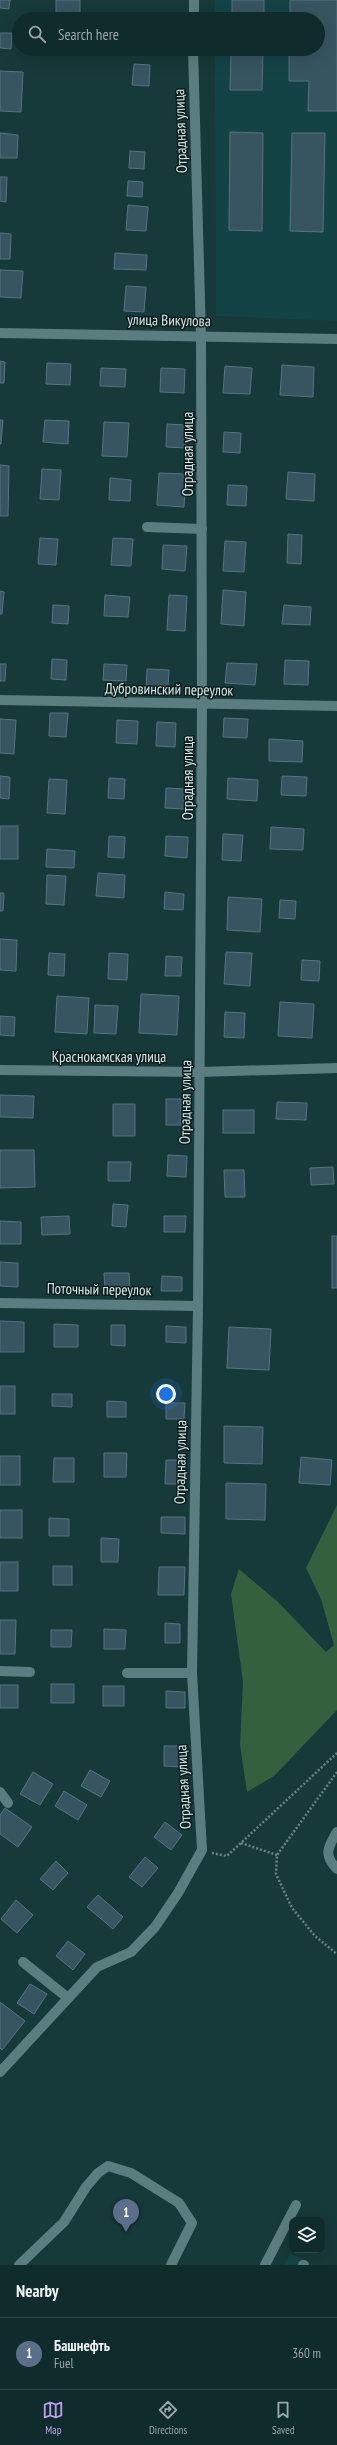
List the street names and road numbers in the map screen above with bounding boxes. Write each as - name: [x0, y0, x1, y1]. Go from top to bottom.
- street label: Отрадная улица: [169, 89, 191, 173]
- street label: улица Викулова: [127, 310, 211, 330]
- street label: Отрадная улица: [178, 412, 197, 496]
- street label: Дубровинский переулок: [105, 678, 234, 700]
- street label: Отрадная улица: [178, 736, 197, 820]
- street label: Краснокамская улица: [52, 1047, 166, 1066]
- street label: Отрадная улица: [175, 1060, 195, 1144]
- street label: Поточный переулок: [47, 1279, 152, 1299]
- street label: Отрадная улица: [170, 1420, 190, 1504]
- street label: Отрадная улица: [171, 1744, 195, 1830]

